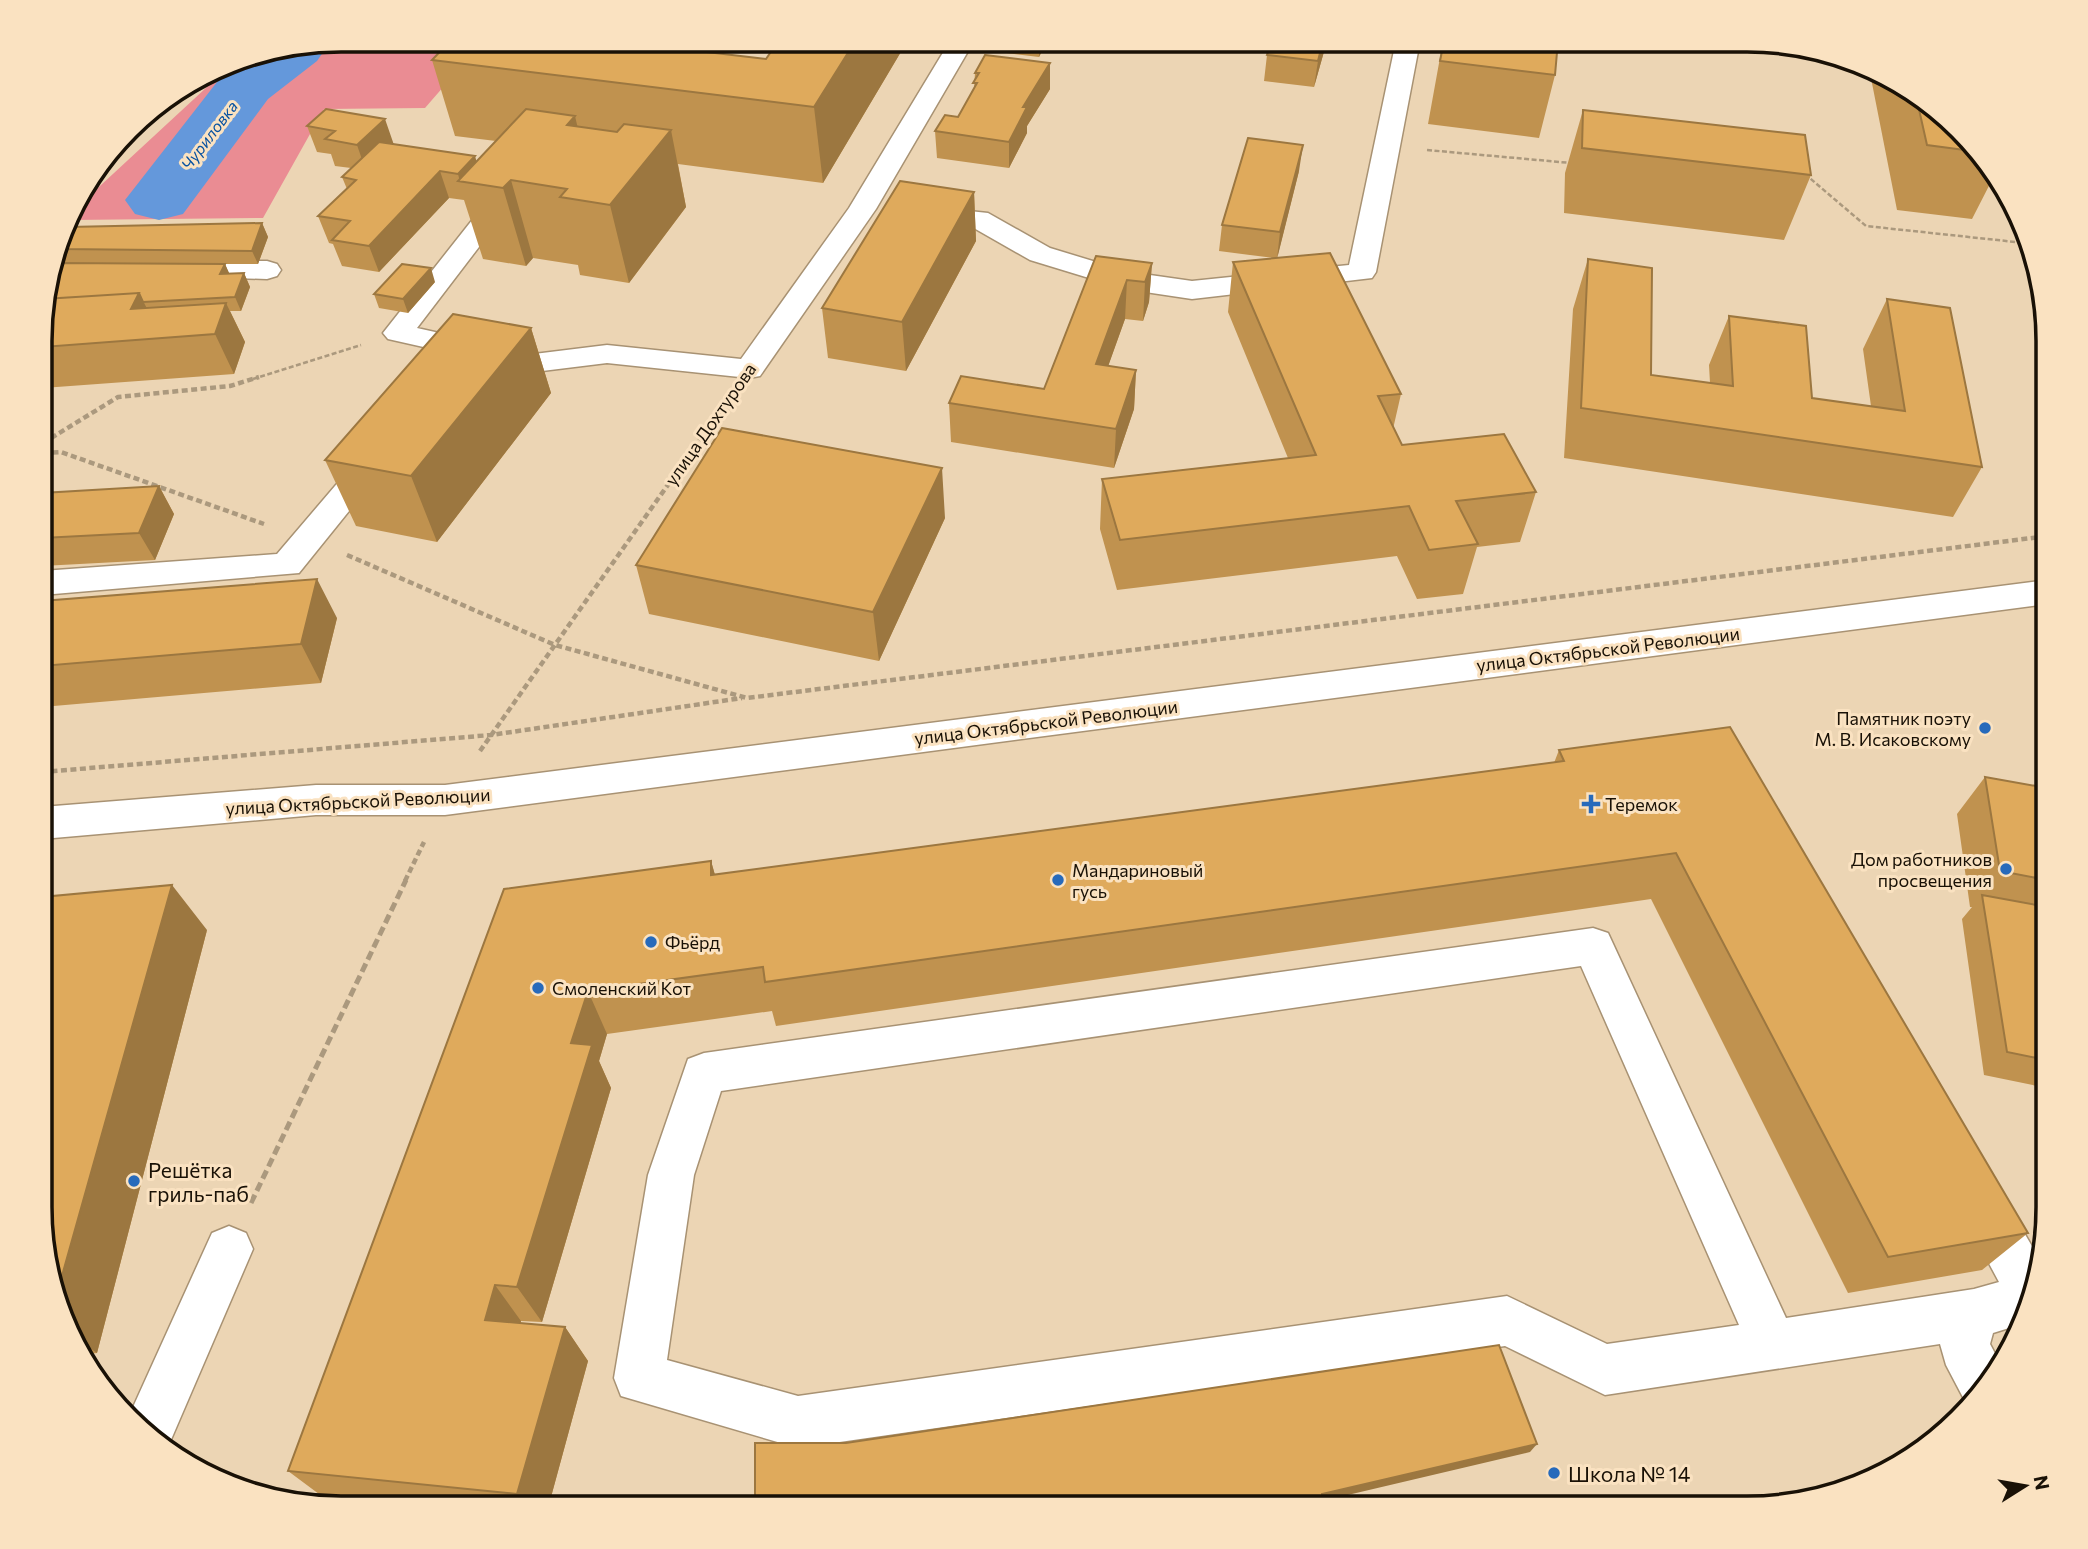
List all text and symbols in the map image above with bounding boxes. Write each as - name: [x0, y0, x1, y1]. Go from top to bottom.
- water label: Чуриловка: [177, 97, 241, 173]
- street label: улица Дохтурова: [660, 358, 760, 490]
- street label: улица Октябрьской Революции: [1475, 622, 1741, 676]
- street label: улица Октябрьской Революции: [913, 695, 1179, 749]
- place label: Памятник поэту М. В. Исаковскому: [1815, 707, 1971, 750]
- marker: Памятник поэту М. В. Исаковскому: [1977, 720, 1993, 736]
- street label: улица Октябрьской Революции: [225, 783, 491, 819]
- place label: Теремок: [1605, 793, 1678, 815]
- marker: Теремок: [1583, 796, 1599, 812]
- place label: Дом работников просвещения: [1851, 848, 1992, 891]
- place label: Мандариновый гусь: [1072, 859, 1203, 902]
- marker: Дом работников просвещения: [1998, 861, 2014, 877]
- marker: Мандариновый гусь: [1050, 872, 1066, 888]
- place label: Фьёрд: [665, 931, 721, 953]
- marker: Фьёрд: [643, 934, 659, 950]
- place label: Смоленский Кот: [552, 977, 692, 999]
- marker: Смоленский Кот: [530, 980, 546, 996]
- place label: Решётка гриль-паб: [148, 1157, 249, 1206]
- marker: Решётка гриль-паб: [126, 1173, 142, 1189]
- north arrow: [1990, 1451, 2060, 1521]
- place label: Школа № 14: [1568, 1461, 1691, 1486]
- marker: Школа № 14: [1546, 1465, 1562, 1481]
- text: N: [2030, 1473, 2055, 1492]

